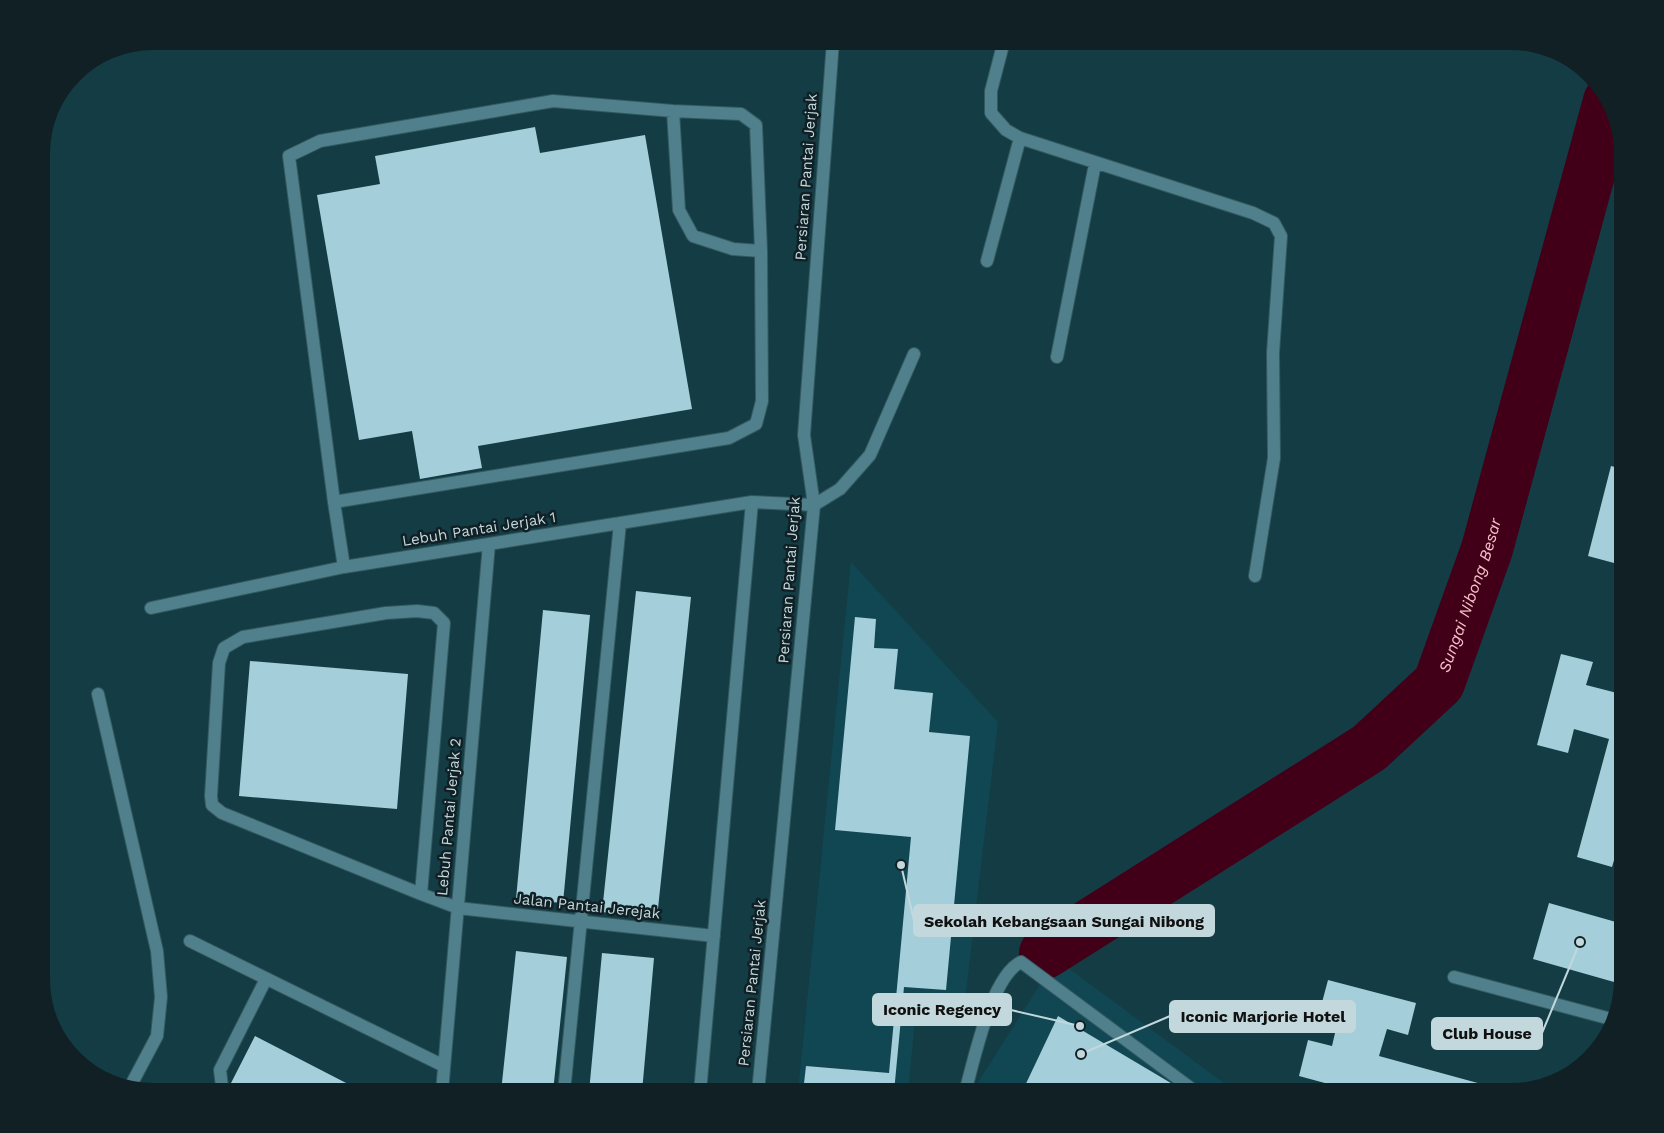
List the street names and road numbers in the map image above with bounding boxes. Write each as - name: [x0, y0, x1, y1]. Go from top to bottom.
- street label: Persiaran Pantai Jerjak: [791, 93, 821, 261]
- street label: Persiaran Pantai Jerjak: [774, 496, 804, 664]
- street label: Lebuh Pantai Jerjak 1: [401, 508, 557, 550]
- street label: Lebuh Pantai Jerjak 2: [433, 737, 465, 897]
- street label: Jalan Pantai Jerejak: [513, 889, 662, 923]
- street label: Persiaran Pantai Jerjak: [734, 898, 770, 1067]

